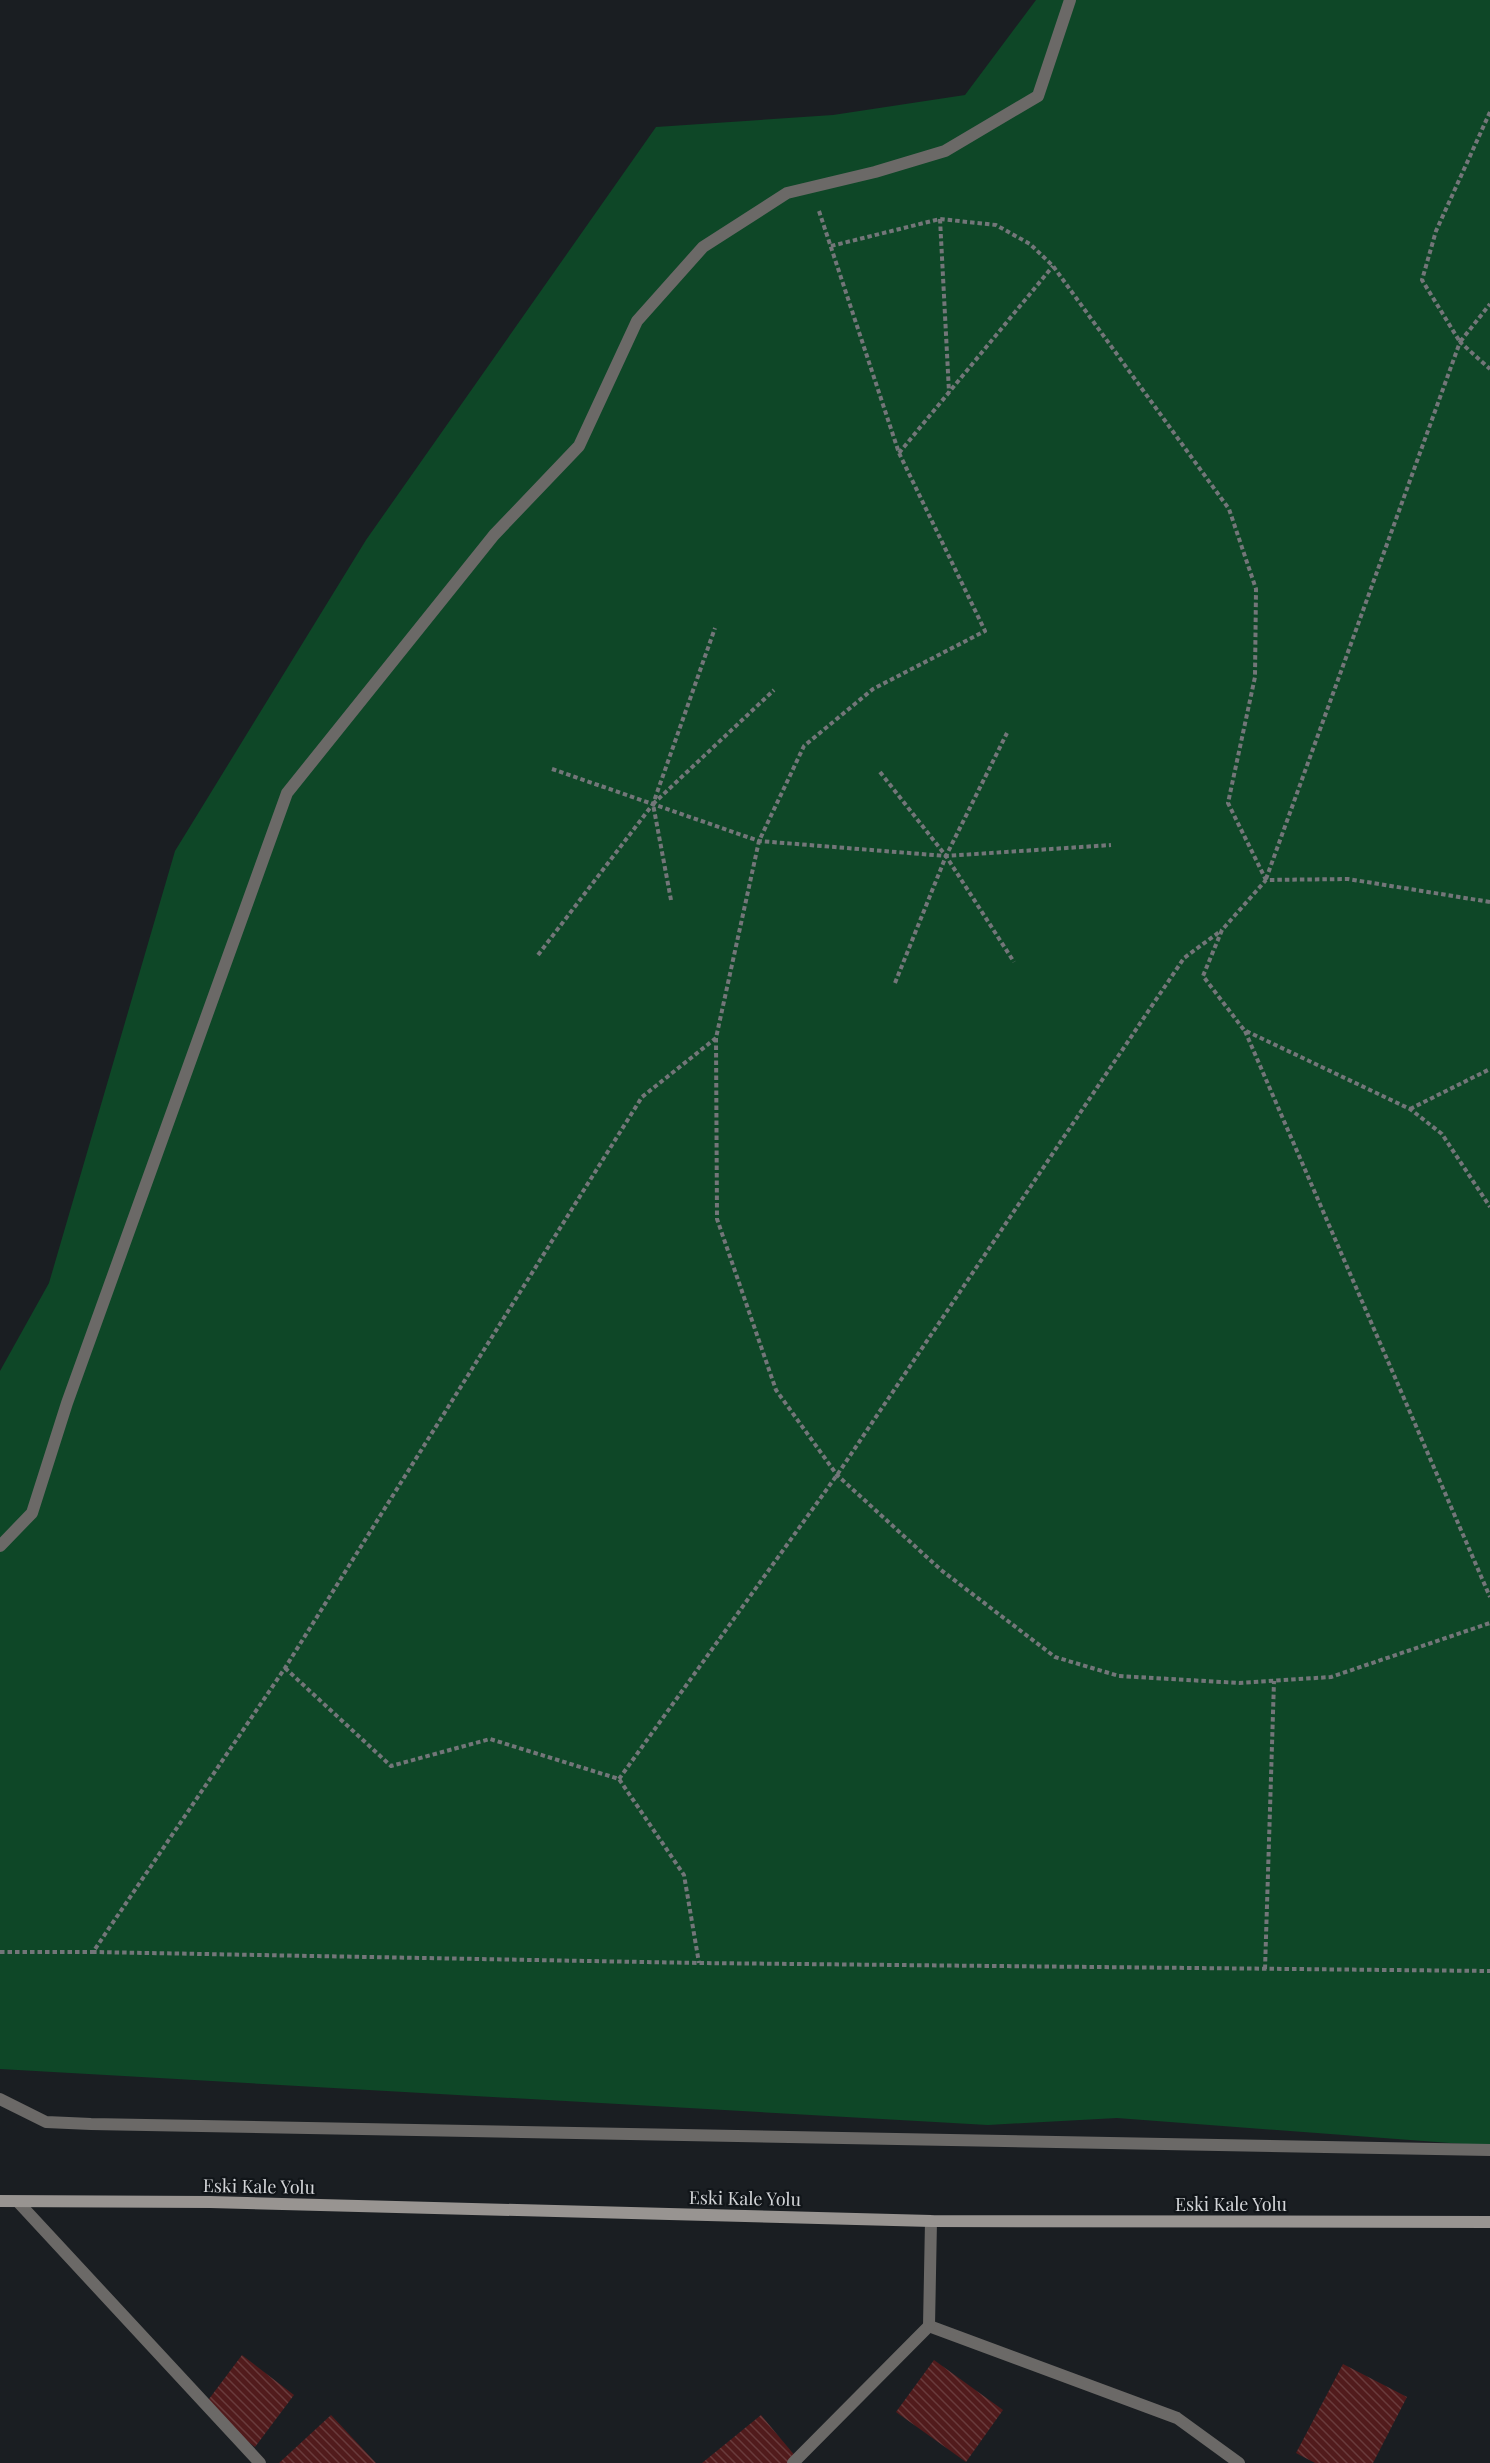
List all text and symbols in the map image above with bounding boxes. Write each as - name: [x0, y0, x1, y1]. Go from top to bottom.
- street label: Eski Kale Yolu: [203, 2173, 316, 2199]
- street label: Eski Kale Yolu: [689, 2185, 802, 2211]
- street label: Eski Kale Yolu: [1175, 2192, 1288, 2216]

